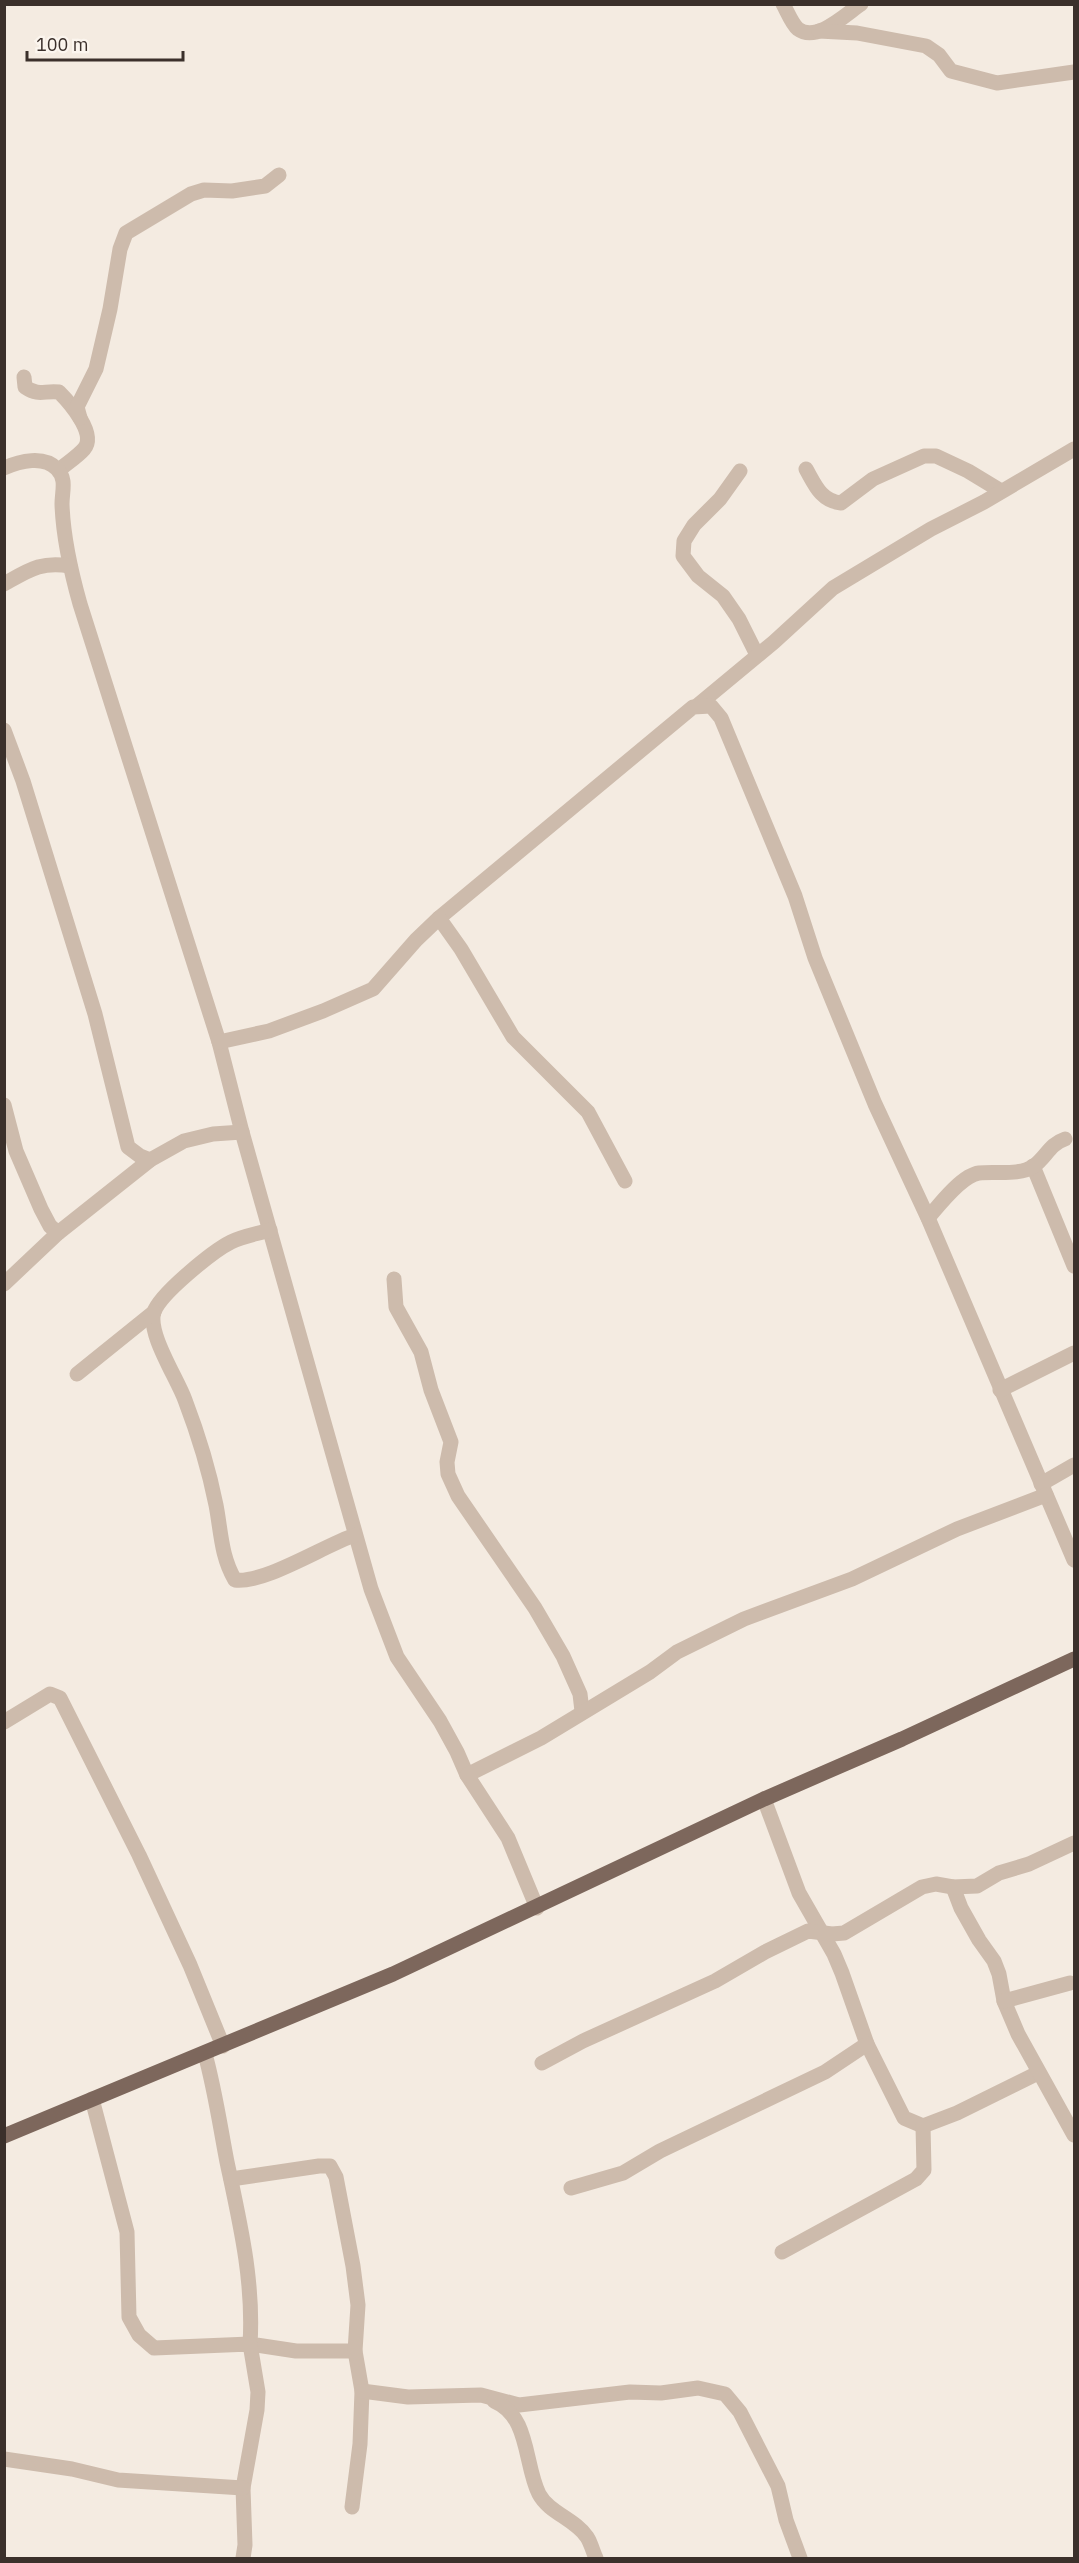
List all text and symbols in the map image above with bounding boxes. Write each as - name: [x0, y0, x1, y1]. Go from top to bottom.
- scale bar: [27, 24, 183, 62]
- text: 100 m: [36, 33, 88, 56]

